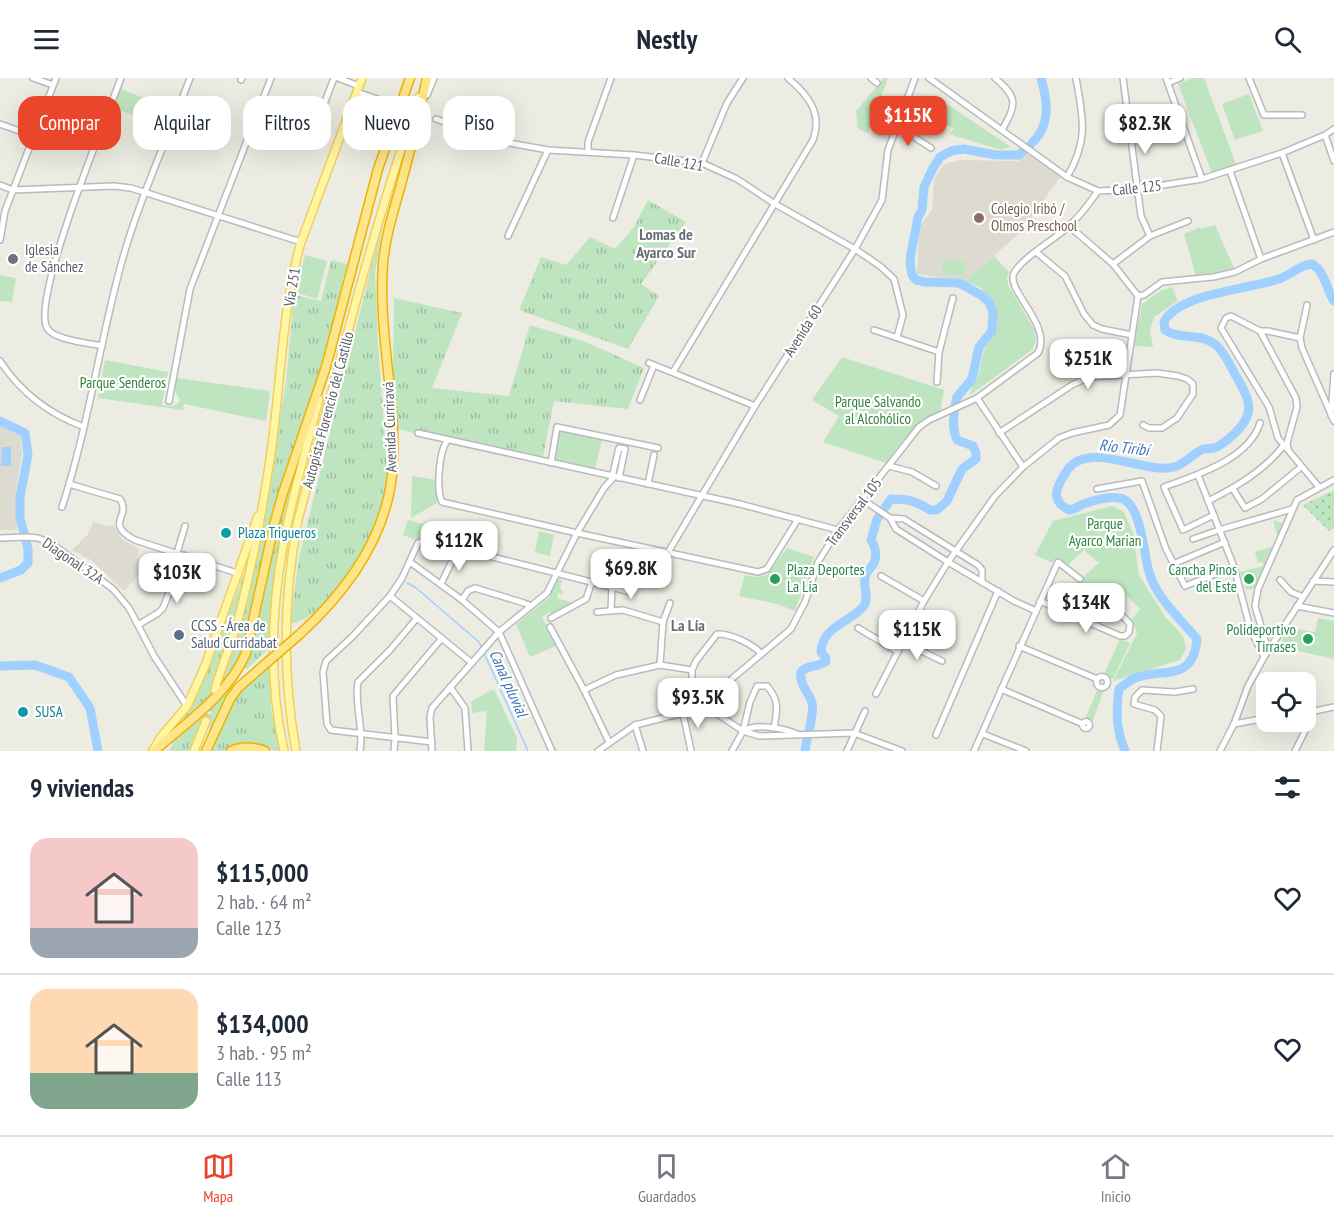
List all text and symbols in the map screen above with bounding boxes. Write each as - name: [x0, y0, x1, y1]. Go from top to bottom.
- text: Nestly: [637, 22, 697, 56]
- icon: menu: [30, 23, 63, 56]
- icon: search: [1271, 23, 1304, 56]
- chip: Comprar: [18, 96, 121, 150]
- chip: Alquilar: [133, 96, 231, 150]
- chip: Filtros: [243, 96, 331, 150]
- chip: Nuevo: [343, 96, 431, 150]
- chip: Piso: [443, 96, 515, 150]
- pin: $115K: [866, 96, 950, 147]
- text: $115K: [884, 102, 932, 128]
- pin: $82.3K: [1096, 104, 1194, 155]
- text: $82.3K: [1119, 110, 1171, 136]
- street label: Calle 121: [653, 148, 705, 175]
- street label: Calle 125: [1111, 175, 1162, 200]
- place label: Colegio Iribó / Olmos Preschool: [991, 199, 1078, 235]
- marker: Colegio Iribó / Olmos Preschool: [972, 211, 986, 225]
- district label: Lomas de Ayarco Sur: [635, 224, 696, 262]
- place label: Iglesia de Sánchez: [25, 240, 83, 276]
- marker: Iglesia de Sánchez: [6, 252, 20, 266]
- street label: Vía 251: [279, 266, 304, 309]
- street label: Avenida 60: [779, 301, 826, 360]
- street label: Autopista Florencio del Castillo: [297, 329, 358, 490]
- pin: $251K: [1046, 339, 1130, 390]
- text: $251K: [1064, 345, 1112, 371]
- park label: Parque Senderos: [80, 373, 166, 392]
- street label: Avenida Curriravá: [378, 381, 401, 473]
- park label: Parque Salvando al Alcohólico: [835, 392, 921, 428]
- water label: Río Tiribí: [1098, 434, 1153, 460]
- street label: Transversal 105: [822, 474, 886, 550]
- park label: Parque Ayarco Marian: [1069, 514, 1141, 550]
- pin: $112K: [417, 521, 501, 572]
- place label: Plaza Trigueros: [238, 523, 316, 542]
- marker: Plaza Trigueros: [219, 526, 233, 540]
- text: $112K: [435, 527, 483, 553]
- street label: Diagonal 32A: [39, 533, 108, 589]
- pin: $69.8K: [582, 549, 680, 600]
- pin: $103K: [135, 553, 219, 604]
- text: $69.8K: [605, 555, 657, 581]
- text: $103K: [153, 559, 201, 585]
- place label: Plaza Deportes La Lía: [787, 560, 865, 596]
- place label: Cancha Pinos del Este: [1168, 560, 1237, 596]
- marker: Plaza Deportes La Lía: [768, 572, 782, 586]
- marker: Cancha Pinos del Este: [1242, 572, 1256, 586]
- pin: $134K: [1044, 583, 1128, 634]
- text: $134K: [1062, 589, 1110, 615]
- pin: $115K: [875, 610, 959, 661]
- district label: La Lía: [671, 615, 705, 635]
- place label: CCSS - Área de Salud Curridabat: [191, 616, 277, 652]
- text: $115K: [893, 616, 941, 642]
- place label: Polideportivo Tirrases: [1227, 620, 1296, 656]
- marker: CCSS - Área de Salud Curridabat: [172, 628, 186, 642]
- marker: Polideportivo Tirrases: [1301, 632, 1315, 646]
- water label: Canal pluvial: [485, 646, 533, 721]
- map controls: [1256, 672, 1316, 732]
- button: locate: [1256, 672, 1316, 732]
- pin: $93.5K: [649, 678, 747, 729]
- text: $93.5K: [672, 684, 724, 710]
- place label: SUSA: [35, 702, 64, 721]
- marker: SUSA: [16, 705, 30, 719]
- text: 9 viviendas: [30, 771, 134, 804]
- icon: filters: [1271, 771, 1304, 804]
- text: $115,000: [216, 856, 309, 889]
- icon: home: [78, 862, 150, 934]
- icon: heart: [1271, 882, 1304, 915]
- text: 2 hab. · 64 m²: [216, 889, 312, 915]
- text: Calle 123: [216, 915, 282, 941]
- text: $134,000: [216, 1007, 309, 1040]
- icon: home: [78, 1013, 150, 1085]
- icon: heart: [1271, 1033, 1304, 1066]
- text: 3 hab. · 95 m²: [216, 1040, 312, 1066]
- text: Calle 113: [216, 1066, 282, 1092]
- tab: Mapa: [202, 1150, 235, 1206]
- tab: Guardados: [638, 1150, 696, 1206]
- tab: Inicio: [1099, 1150, 1132, 1206]

